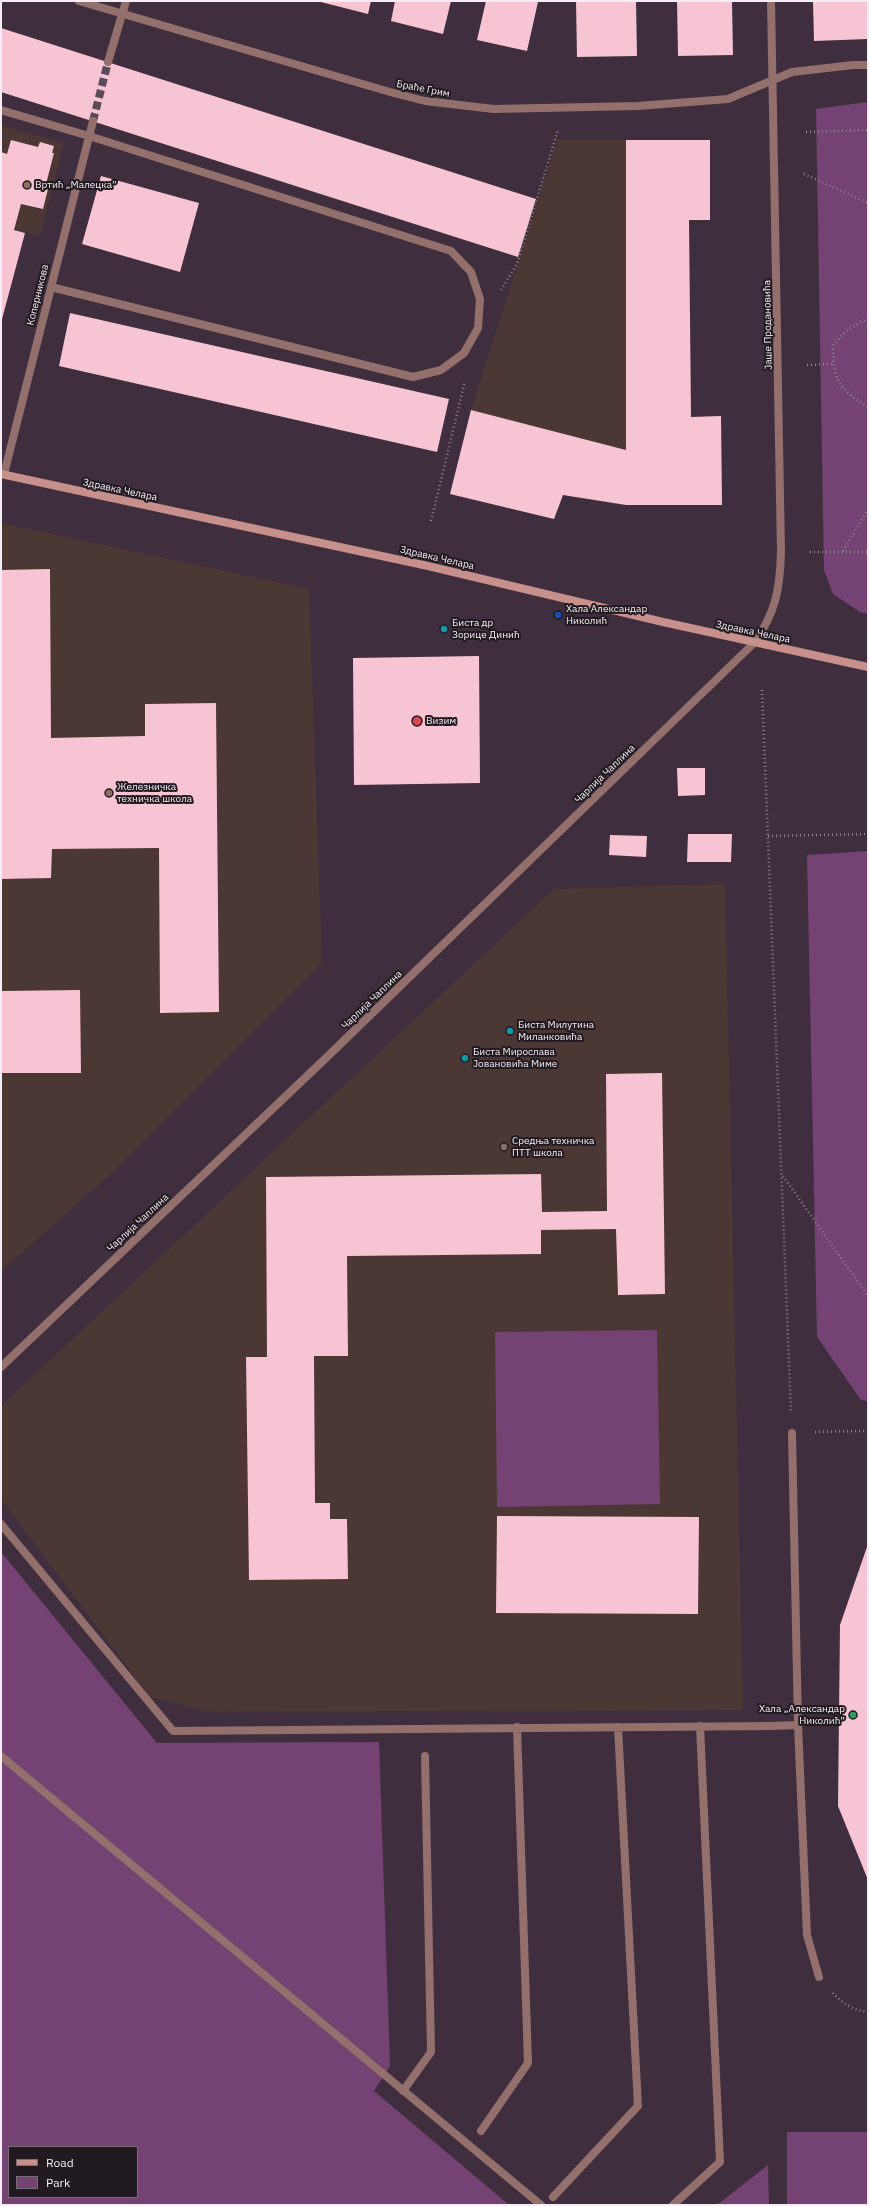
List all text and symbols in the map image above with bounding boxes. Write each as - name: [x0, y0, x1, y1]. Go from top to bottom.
- street label: Браће Грим: [395, 78, 451, 100]
- place label: Вртић „Малецка”: [35, 179, 117, 191]
- marker: Вртић „Малецка”: [22, 180, 32, 190]
- street label: Коперникова: [25, 263, 51, 327]
- street label: Јаше Продановића: [761, 280, 775, 370]
- street label: Здравка Челара: [82, 476, 158, 504]
- street label: Здравка Челара: [399, 544, 475, 572]
- place label: Хала Александар Николић: [566, 603, 647, 626]
- marker: Хала Александар Николић: [553, 610, 563, 620]
- place label: Биста др Зорице Динић: [452, 617, 520, 640]
- street label: Здравка Челара: [715, 618, 791, 646]
- marker: Биста др Зорице Динић: [439, 624, 449, 634]
- marker: Визим: [411, 715, 423, 727]
- place label: Визим: [426, 715, 456, 727]
- street label: Чарлија Чаплина: [572, 742, 638, 806]
- place label: Железничка техничка школа: [117, 781, 192, 804]
- marker: Железничка техничка школа: [104, 788, 114, 798]
- street label: Чарлија Чаплина: [339, 968, 405, 1032]
- place label: Биста Милутина Миланковића: [518, 1019, 594, 1042]
- marker: Биста Милутина Миланковића: [505, 1026, 515, 1036]
- place label: Биста Мирослава Јовановића Миме: [473, 1046, 557, 1070]
- marker: Биста Мирослава Јовановића Миме: [460, 1053, 470, 1063]
- place label: Средња техничка ПТТ школа: [512, 1135, 594, 1158]
- marker: Средња техничка ПТТ школа: [499, 1142, 509, 1152]
- street label: Чарлија Чаплина: [105, 1191, 171, 1255]
- place label: Хала „Александар Николић”: [759, 1703, 845, 1726]
- marker: Хала „Александар Николић”: [848, 1710, 858, 1720]
- legend: [8, 2146, 138, 2198]
- text: Road: [46, 2155, 74, 2170]
- text: Park: [46, 2175, 70, 2190]

